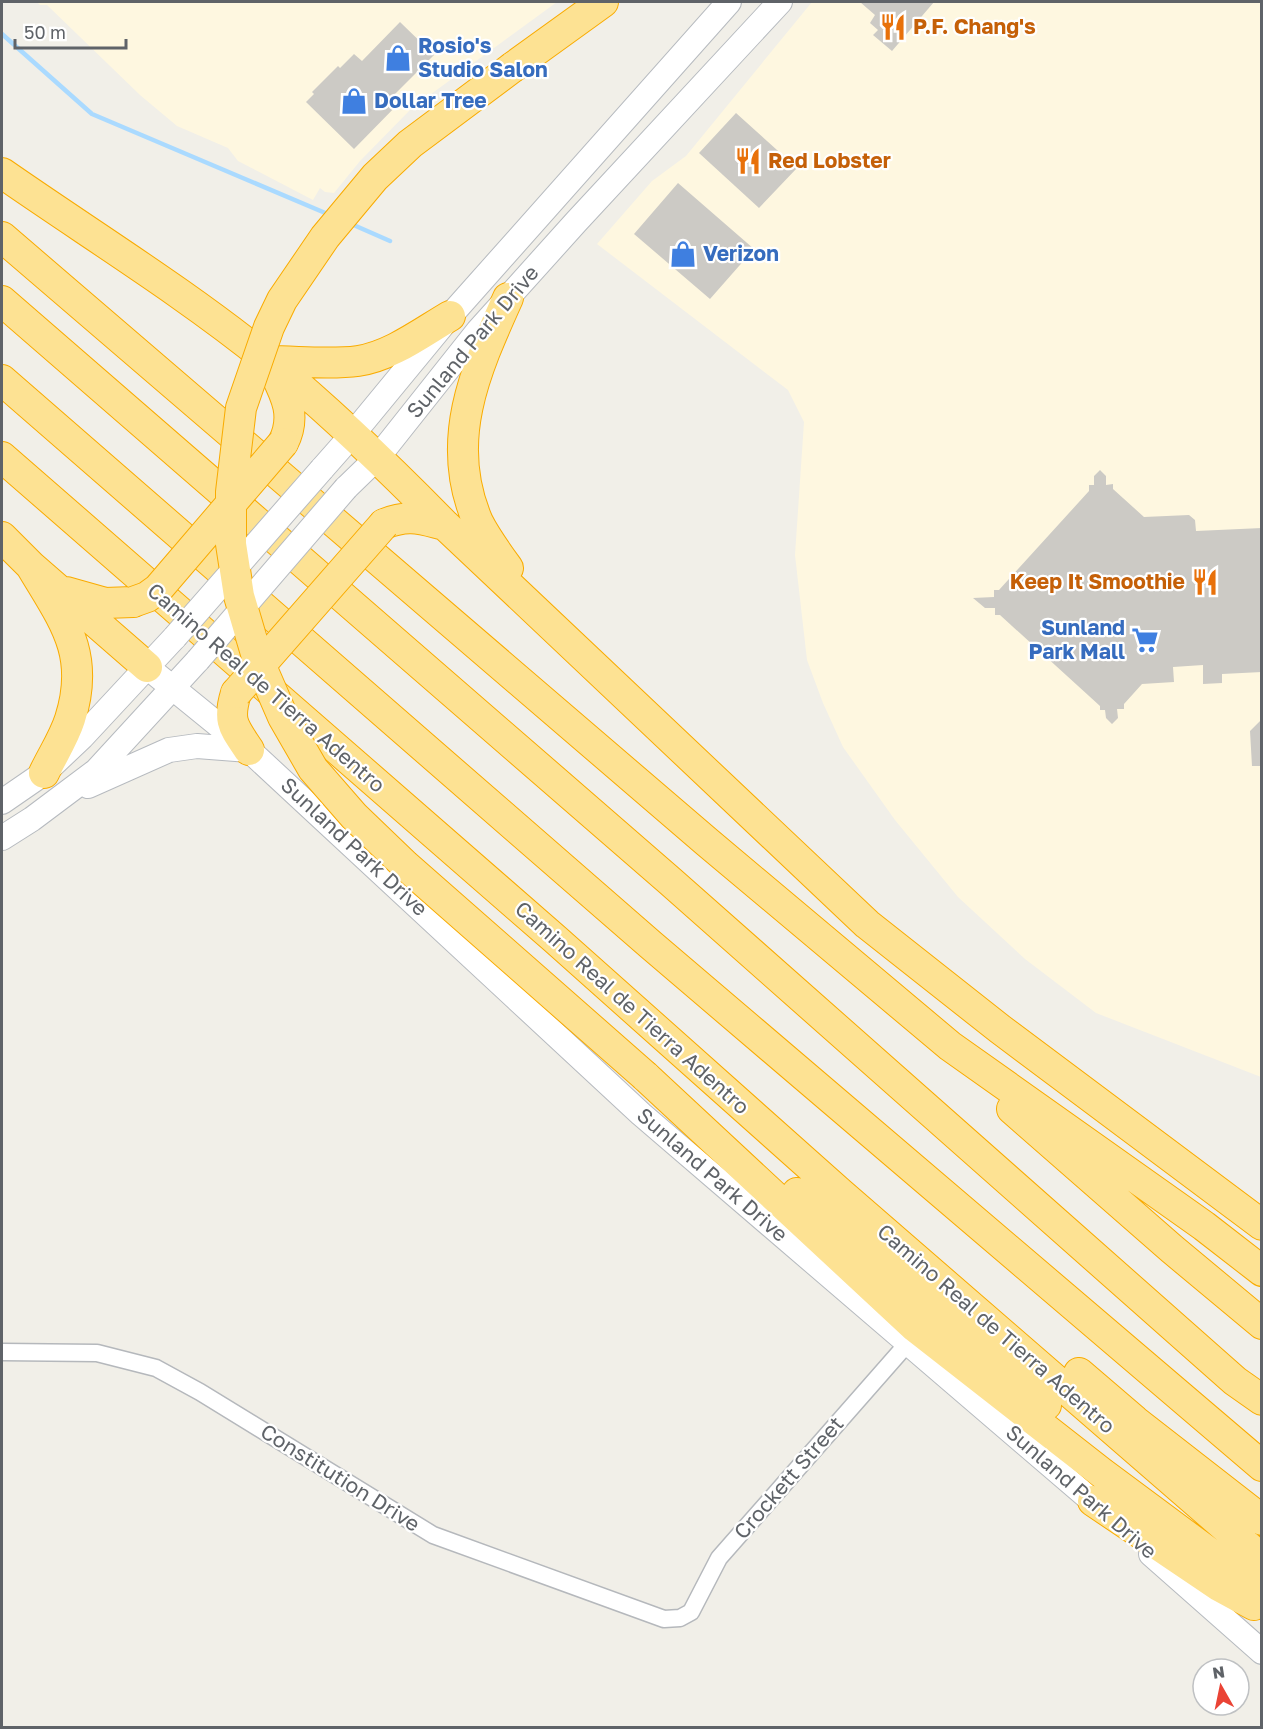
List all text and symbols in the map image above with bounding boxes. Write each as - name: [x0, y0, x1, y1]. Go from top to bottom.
- scale bar: [15, 12, 126, 50]
- restaurant icon: P.F. Chang's: [878, 12, 908, 42]
- place label: P.F. Chang's: [913, 13, 1036, 39]
- text: 50 m: [24, 21, 66, 43]
- place label: Rosio's Studio Salon: [418, 32, 548, 82]
- shop icon: Rosio's Studio Salon: [383, 43, 413, 73]
- shop icon: Dollar Tree: [339, 86, 369, 116]
- place label: Dollar Tree: [374, 87, 487, 113]
- restaurant icon: Red Lobster: [733, 146, 763, 176]
- place label: Red Lobster: [768, 147, 891, 173]
- shop icon: Verizon: [668, 239, 698, 269]
- place label: Verizon: [703, 240, 779, 266]
- street label: Sunland Park Drive: [401, 260, 544, 423]
- restaurant icon: Keep It Smoothie: [1190, 567, 1220, 597]
- place label: Keep It Smoothie: [1010, 568, 1185, 594]
- street label: Camino Real de Tierra Adentro: [143, 577, 391, 798]
- place label: Sunland Park Mall: [1029, 614, 1125, 664]
- supermarket icon: Sunland Park Mall: [1130, 625, 1160, 655]
- street label: Sunland Park Drive: [276, 771, 434, 921]
- street label: Camino Real de Tierra Adentro: [510, 895, 755, 1119]
- street label: Sunland Park Drive: [632, 1102, 793, 1247]
- street label: Camino Real de Tierra Adentro: [873, 1218, 1121, 1439]
- street label: Crockett Street: [728, 1411, 849, 1544]
- street label: Constitution Drive: [256, 1418, 425, 1537]
- street label: Sunland Park Drive: [1001, 1419, 1162, 1564]
- north arrow: [1191, 1657, 1251, 1717]
- text: N: [1211, 1661, 1226, 1683]

